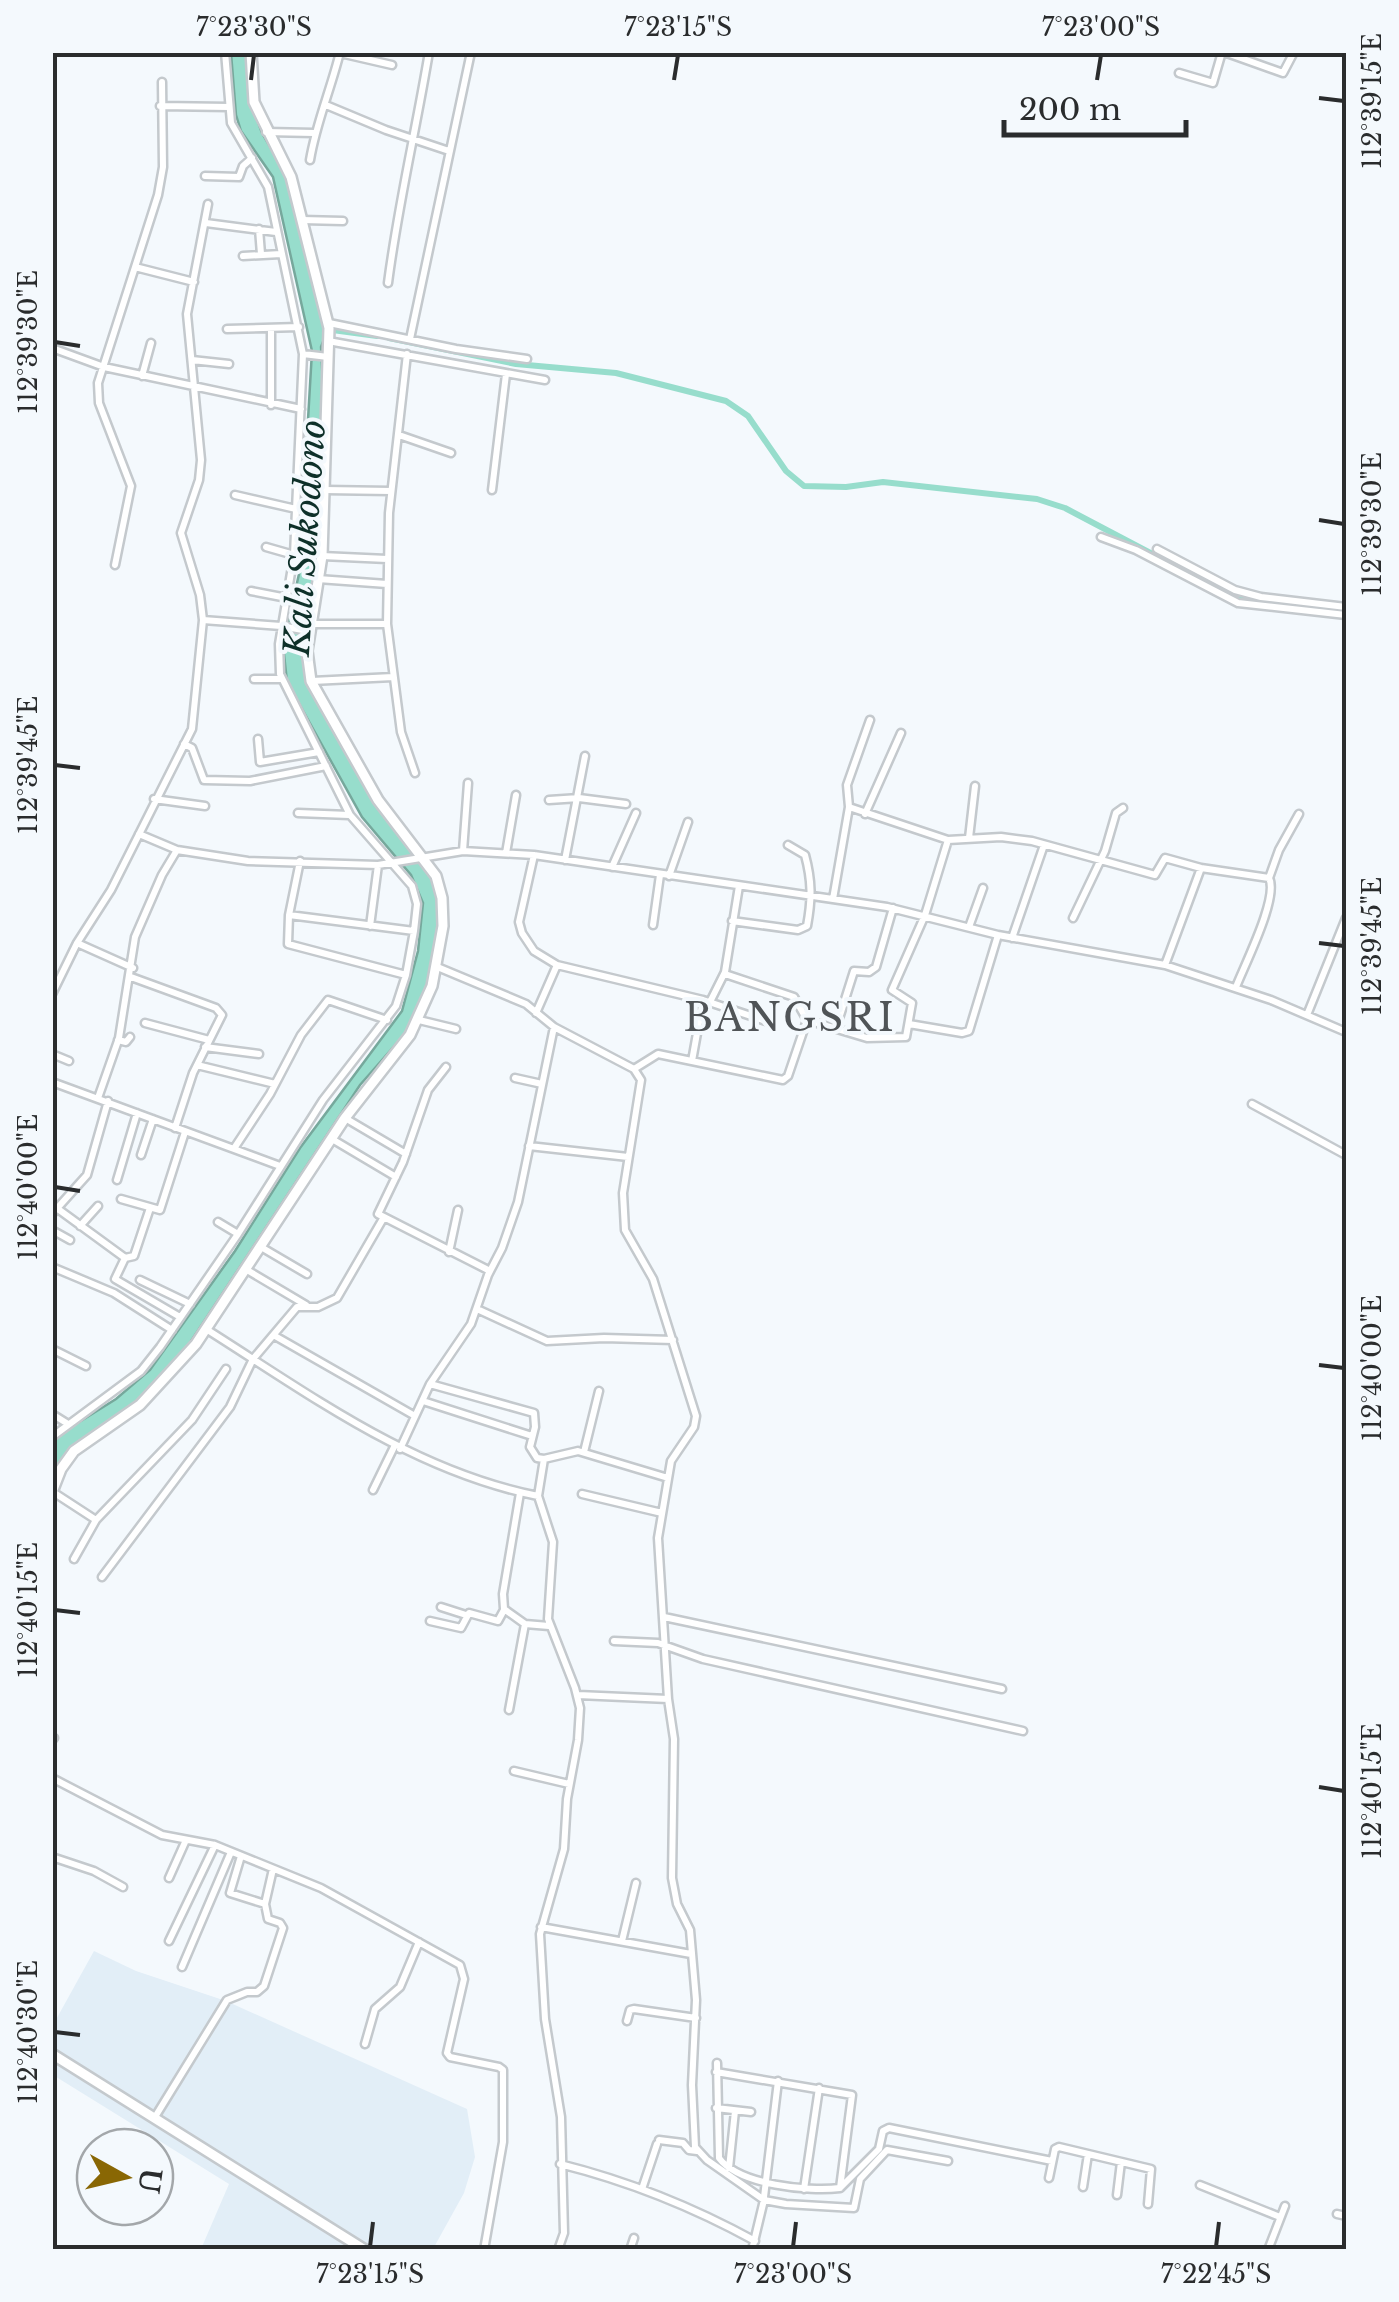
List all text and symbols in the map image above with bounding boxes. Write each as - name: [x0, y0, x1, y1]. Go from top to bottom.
- text: 7°23'30"S: [196, 12, 312, 43]
- text: 7°23'15"S: [624, 12, 732, 43]
- text: 7°23'00"S: [1042, 12, 1160, 43]
- text: 112°39'15"E: [1357, 33, 1388, 169]
- scale bar: [1004, 75, 1186, 137]
- text: 200 m: [1019, 91, 1121, 128]
- text: 112°39'30"E: [13, 270, 44, 414]
- water label: Kali Sukodono: [275, 418, 334, 659]
- text: 112°39'30"E: [1357, 452, 1388, 596]
- text: 112°39'45"E: [13, 696, 44, 834]
- text: 112°39'45"E: [1357, 877, 1388, 1015]
- district label: BANGSRI: [684, 994, 896, 1041]
- text: 112°40'00"E: [13, 1114, 44, 1260]
- text: 112°40'00"E: [1357, 1295, 1388, 1441]
- text: 112°40'15"E: [13, 1542, 44, 1678]
- text: 112°40'15"E: [1357, 1723, 1388, 1859]
- text: 112°40'30"E: [13, 1960, 44, 2104]
- north arrow: [75, 2127, 175, 2227]
- text: U: [130, 2166, 168, 2195]
- text: 7°23'15"S: [316, 2259, 424, 2290]
- text: 7°23'00"S: [734, 2259, 852, 2290]
- text: 7°22'45"S: [1161, 2259, 1271, 2290]

